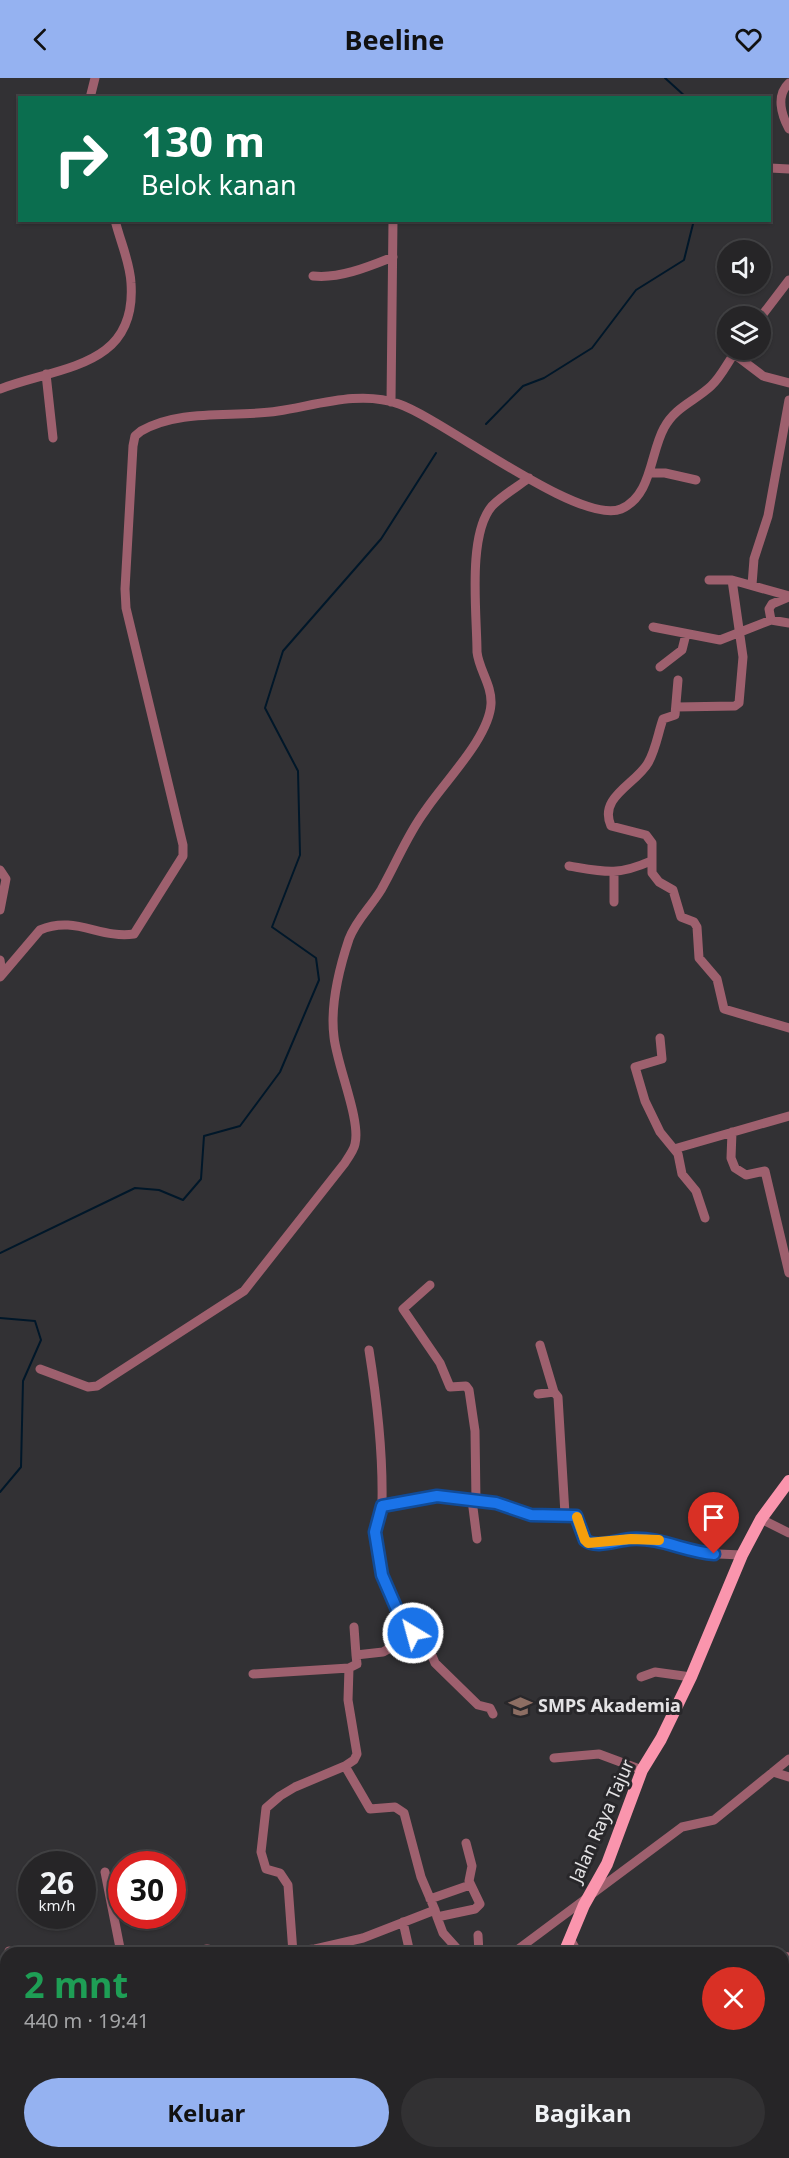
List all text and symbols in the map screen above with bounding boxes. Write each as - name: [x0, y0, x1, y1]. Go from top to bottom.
- text: Beeline: [345, 21, 444, 58]
- icon: back: [24, 23, 57, 56]
- icon: heart: [732, 23, 765, 56]
- text: 130 m: [141, 112, 265, 169]
- icon: right: [42, 120, 120, 198]
- text: Belok kanan: [141, 166, 297, 203]
- map controls: [717, 240, 771, 360]
- button: sound: [717, 240, 771, 294]
- button: layers: [717, 306, 771, 360]
- pin: [688, 1492, 739, 1554]
- icon: arrive: [697, 1501, 730, 1534]
- position arrow: [381, 1601, 445, 1665]
- school or university icon: SMPS Akademia: [507, 1693, 533, 1719]
- place label: SMPS Akademia: [538, 1693, 681, 1717]
- street label: Jalan Raya Tajur: [562, 1755, 639, 1888]
- speed limit sign: 30: [108, 1851, 186, 1929]
- text: 26: [40, 1862, 74, 1903]
- text: km/h: [39, 1895, 75, 1915]
- text: 2 mnt: [24, 1960, 128, 2009]
- button: close: [702, 1967, 765, 2030]
- text: 440 m · 19:41: [24, 2007, 149, 2034]
- button: Keluar: [24, 2078, 389, 2147]
- button: Bagikan: [401, 2078, 765, 2147]

